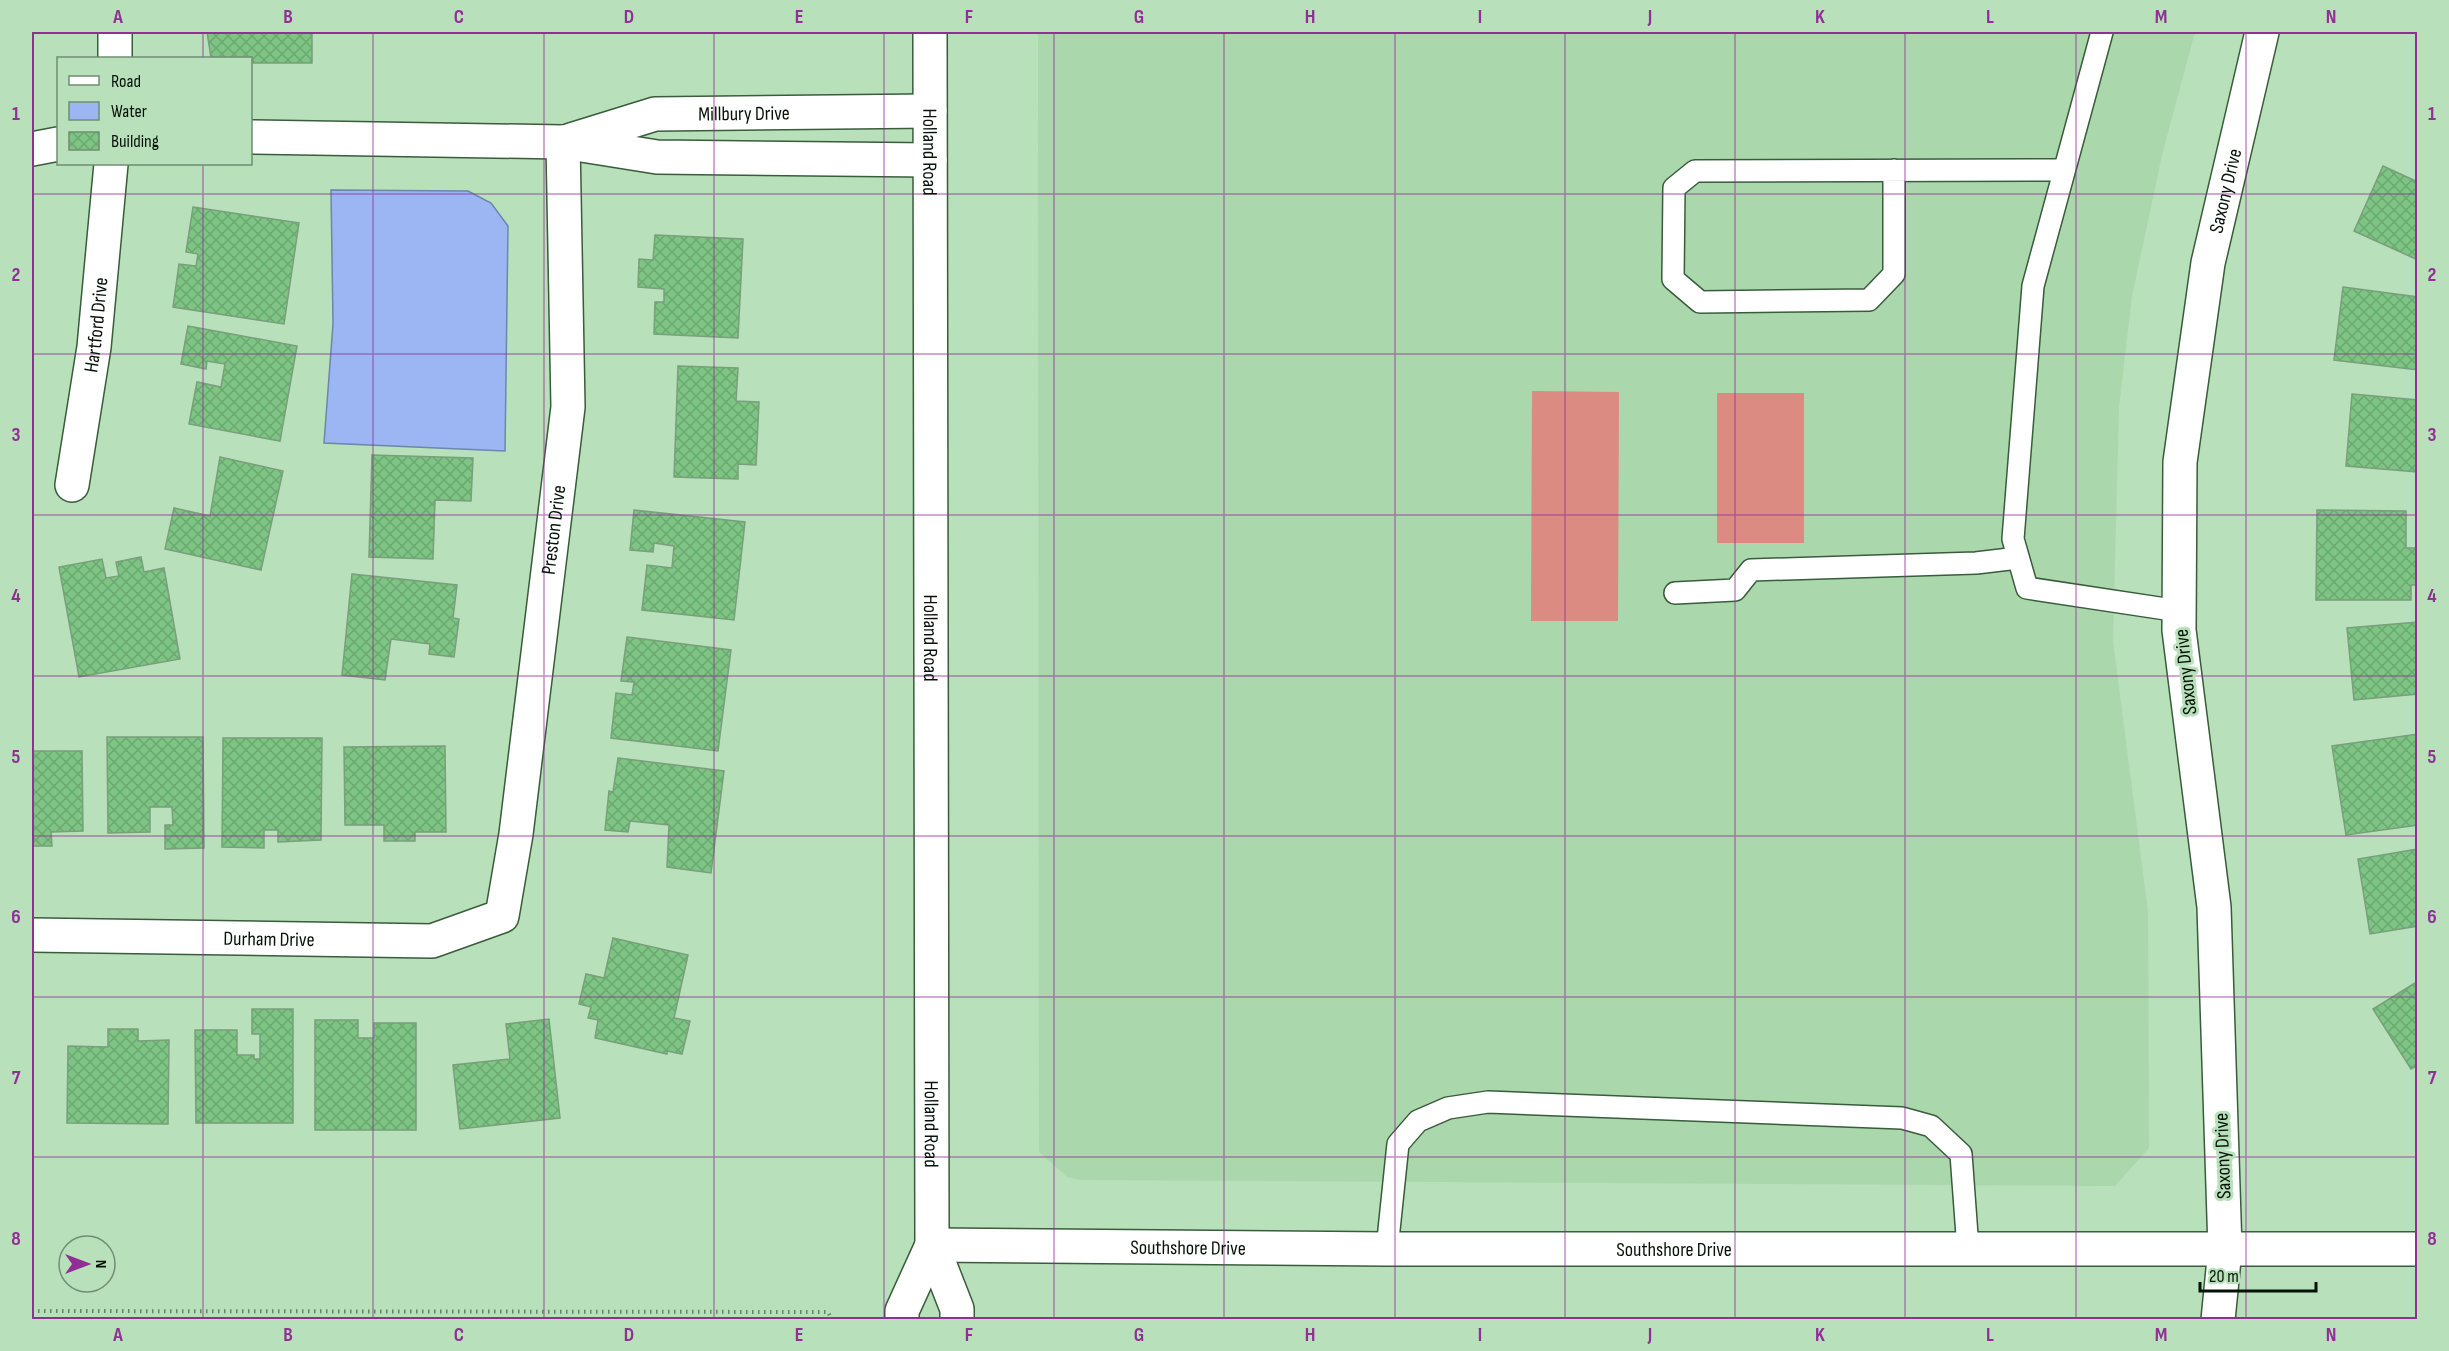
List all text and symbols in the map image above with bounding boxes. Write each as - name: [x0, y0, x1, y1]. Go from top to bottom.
- text: A: [112, 5, 123, 29]
- text: B: [283, 5, 293, 29]
- text: C: [454, 5, 464, 29]
- text: D: [624, 5, 634, 29]
- text: E: [795, 5, 803, 29]
- text: F: [965, 5, 973, 29]
- text: G: [1134, 5, 1144, 29]
- text: H: [1305, 5, 1315, 29]
- text: I: [1478, 5, 1482, 29]
- text: J: [1647, 5, 1652, 29]
- text: K: [1815, 5, 1825, 29]
- text: L: [1986, 5, 1994, 29]
- text: M: [2155, 5, 2167, 29]
- text: N: [2326, 5, 2336, 29]
- legend: [57, 57, 252, 165]
- text: Road: [111, 71, 141, 92]
- text: Water: [111, 101, 147, 122]
- text: 1: [12, 102, 20, 126]
- street label: Millbury Drive: [698, 102, 790, 127]
- text: 1: [2428, 102, 2436, 126]
- street label: Holland Road: [917, 108, 941, 196]
- text: Building: [111, 131, 159, 152]
- street label: Saxony Drive: [2204, 146, 2247, 236]
- text: 2: [12, 263, 20, 287]
- text: 2: [2428, 263, 2436, 287]
- street label: Hartford Drive: [79, 276, 113, 374]
- text: 3: [12, 423, 21, 447]
- text: 3: [2428, 423, 2437, 447]
- street label: Preston Drive: [537, 484, 571, 576]
- text: 4: [11, 584, 21, 608]
- text: 4: [2427, 584, 2437, 608]
- street label: Holland Road: [918, 594, 942, 682]
- street label: Saxony Drive: [2170, 628, 2202, 716]
- text: 5: [12, 745, 21, 769]
- text: 5: [2428, 745, 2437, 769]
- text: 6: [11, 905, 21, 929]
- text: 6: [2427, 905, 2437, 929]
- street label: Durham Drive: [223, 927, 315, 952]
- text: 7: [12, 1066, 21, 1090]
- text: 7: [2428, 1066, 2437, 1090]
- street label: Holland Road: [919, 1080, 943, 1168]
- street label: Saxony Drive: [2210, 1113, 2236, 1199]
- text: 8: [11, 1227, 21, 1251]
- text: 8: [2427, 1227, 2437, 1251]
- north arrow: [57, 1234, 117, 1294]
- street label: Southshore Drive: [1130, 1236, 1246, 1261]
- street label: Southshore Drive: [1616, 1238, 1732, 1262]
- scale bar: [2200, 1255, 2316, 1293]
- text: N: [91, 1260, 110, 1268]
- text: 20 m: [2209, 1266, 2239, 1287]
- text: A: [112, 1323, 123, 1347]
- text: B: [283, 1323, 293, 1347]
- text: C: [454, 1323, 464, 1347]
- text: D: [624, 1323, 634, 1347]
- text: E: [795, 1323, 803, 1347]
- text: F: [965, 1323, 973, 1347]
- text: G: [1134, 1323, 1144, 1347]
- text: H: [1305, 1323, 1315, 1347]
- text: I: [1478, 1323, 1482, 1347]
- text: J: [1647, 1323, 1652, 1347]
- text: K: [1815, 1323, 1825, 1347]
- text: L: [1986, 1323, 1994, 1347]
- text: M: [2155, 1323, 2167, 1347]
- text: N: [2326, 1323, 2336, 1347]

